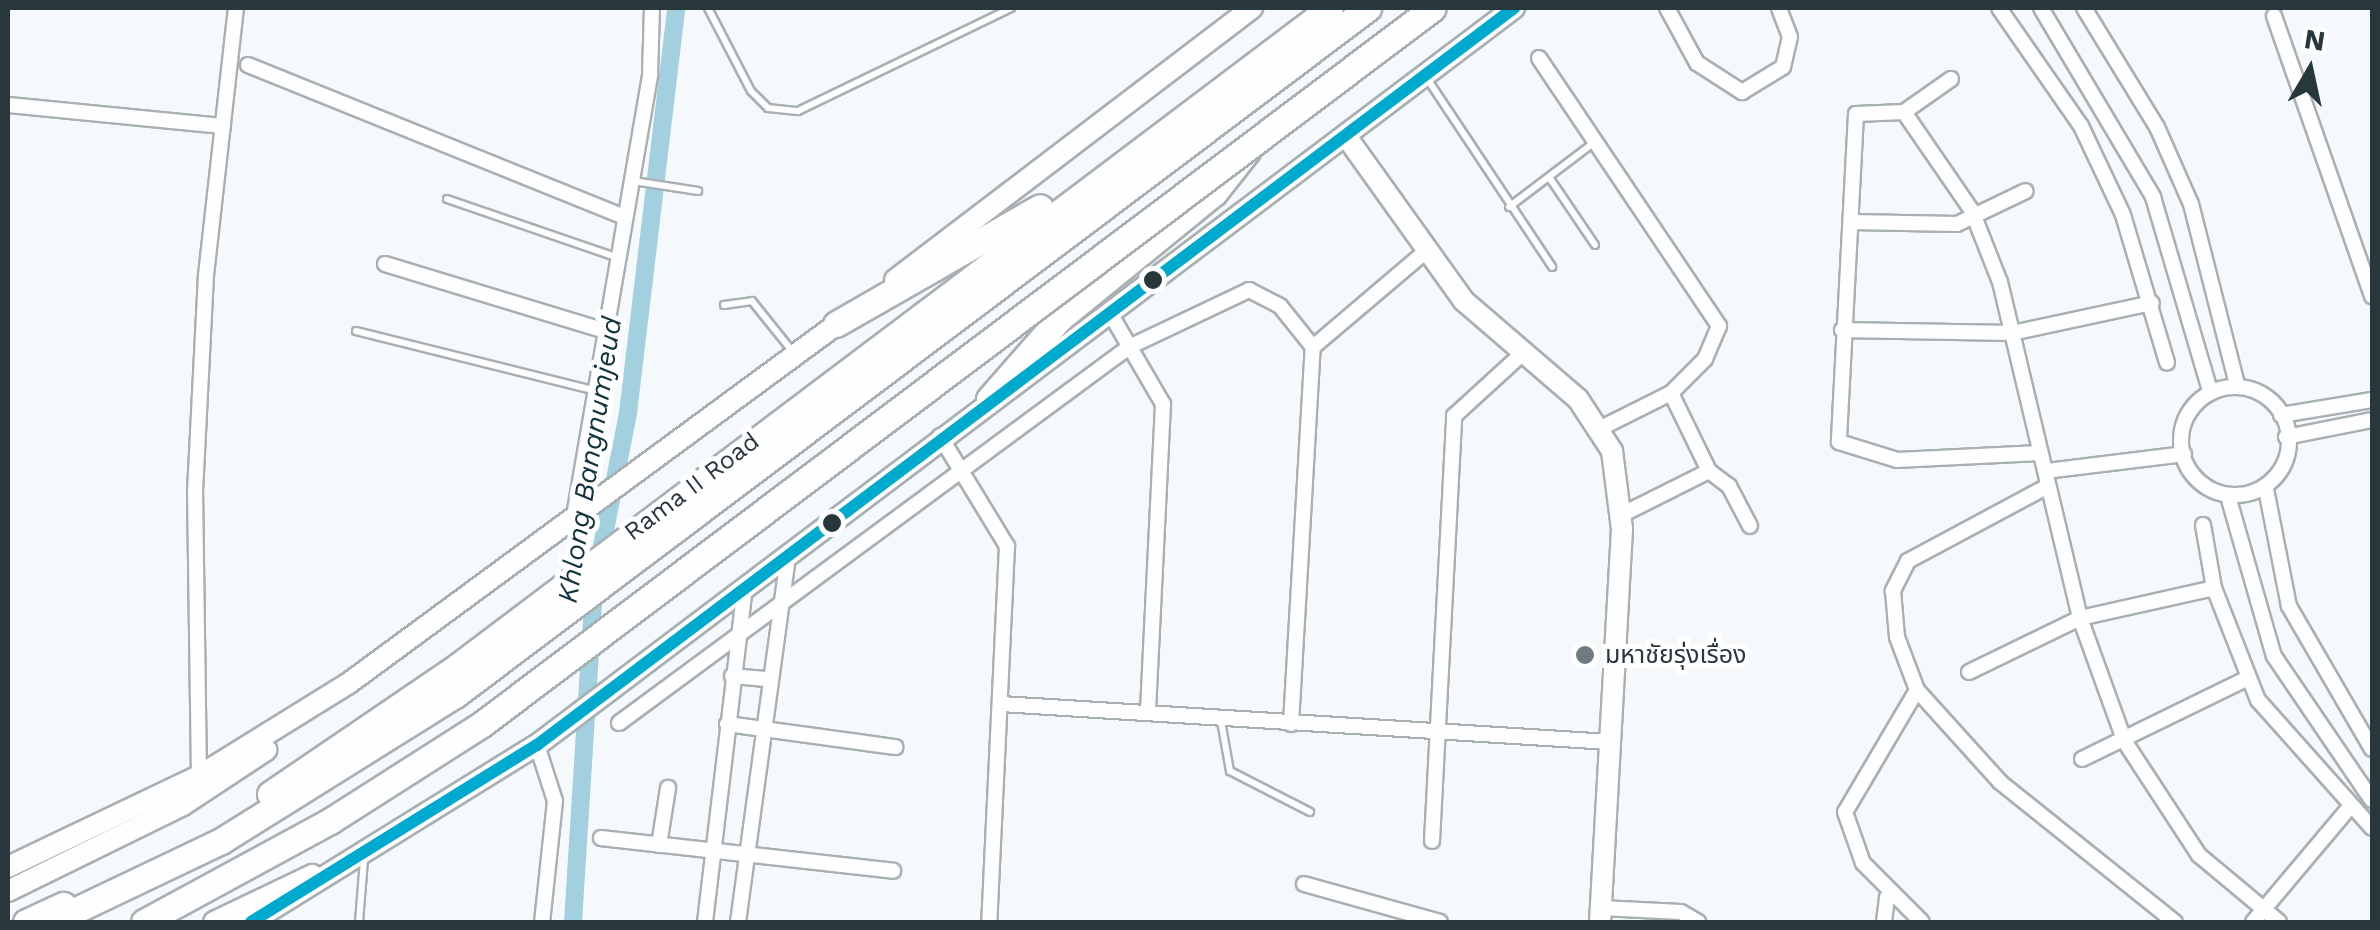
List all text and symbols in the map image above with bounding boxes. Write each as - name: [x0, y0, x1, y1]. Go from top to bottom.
- north arrow: [2260, 20, 2360, 120]
- text: N: [2302, 22, 2328, 58]
- unlabelled marker: [1143, 270, 1163, 290]
- water label: Khlong Bangnumjeud: [551, 315, 629, 605]
- street label: Rama II Road: [618, 426, 766, 548]
- unlabelled marker: [822, 513, 842, 533]
- place label: มหาชัยรุ่งเรื่อง: [1605, 640, 1746, 670]
- marker: มหาชัยรุ่งเรื่อง: [1574, 644, 1596, 666]

